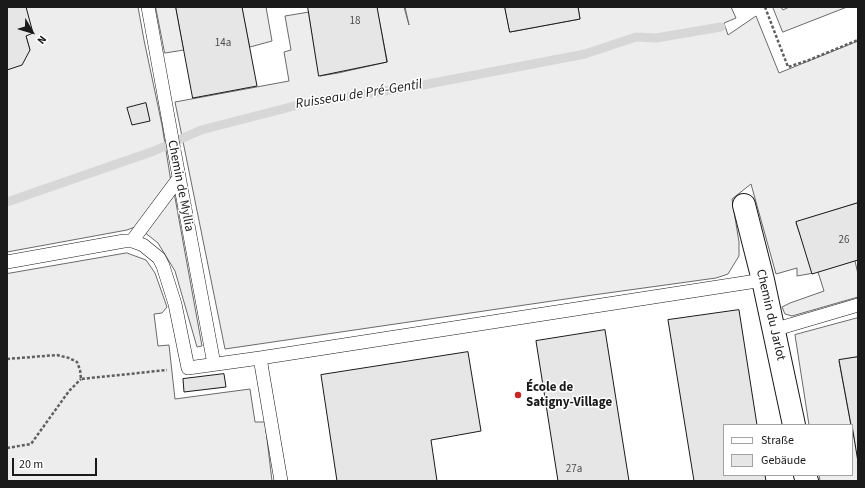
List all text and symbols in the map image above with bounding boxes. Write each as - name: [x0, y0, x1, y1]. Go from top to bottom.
- north arrow: [12, 12, 52, 52]
- house number: 18: [350, 15, 360, 29]
- text: N: [34, 32, 50, 47]
- house number: 14a: [215, 37, 231, 51]
- water label: Ruisseau de Pré-Gentil: [294, 77, 424, 113]
- street label: Chemin de Myllia: [163, 139, 197, 233]
- house number: 26: [839, 234, 849, 248]
- street label: Chemin du Jarlot: [752, 268, 788, 362]
- place label: École de Satigny-Village: [526, 380, 612, 411]
- marker: École de Satigny-Village: [513, 390, 523, 400]
- legend: [723, 424, 853, 476]
- text: Straße: [761, 432, 794, 449]
- scale bar: [14, 450, 99, 476]
- text: Gebäude: [761, 452, 806, 469]
- text: 20 m: [19, 456, 43, 473]
- house number: 27a: [566, 463, 582, 477]

